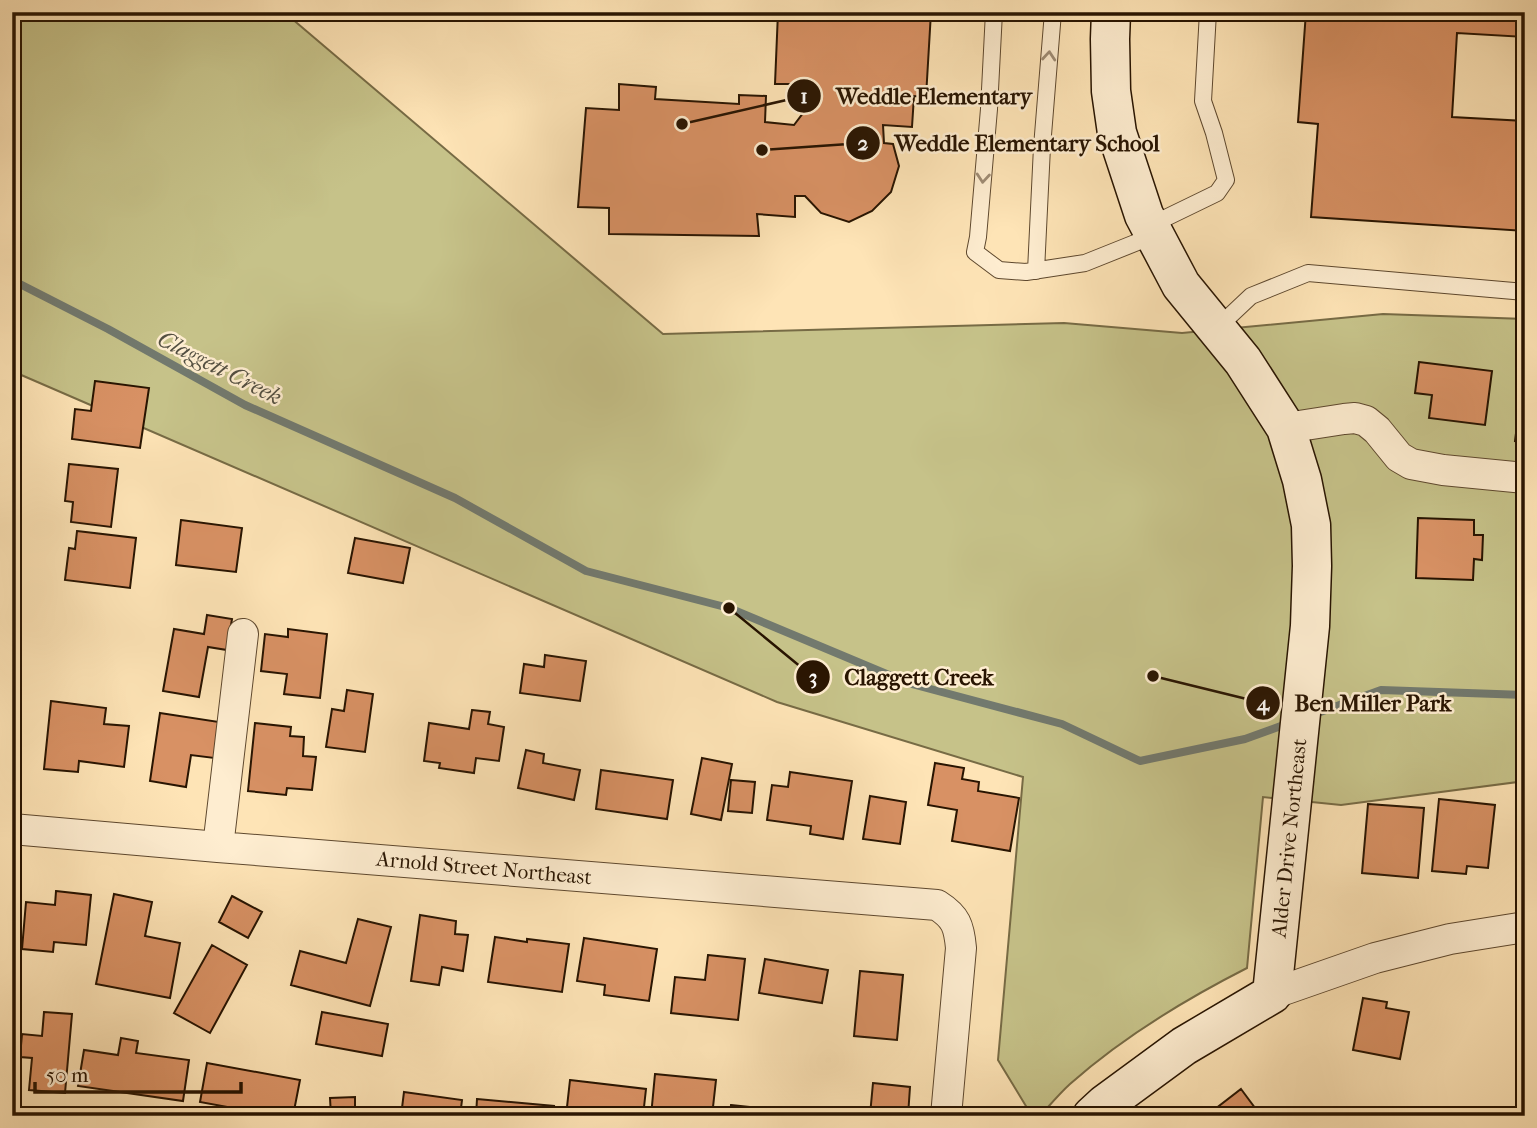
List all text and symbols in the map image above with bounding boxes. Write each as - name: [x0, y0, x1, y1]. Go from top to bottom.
- one-way arrow: [1041, 50, 1056, 61]
- callout: Weddle Elementary: [787, 74, 1046, 118]
- text: Weddle Elementary: [835, 83, 1034, 110]
- text: 1: [800, 84, 808, 108]
- callout: Weddle Elementary School: [846, 121, 1174, 165]
- text: Weddle Elementary School: [893, 130, 1160, 157]
- text: 2: [858, 131, 869, 155]
- one-way arrow: [976, 173, 991, 184]
- water label: Claggett Creek: [153, 325, 287, 411]
- callout: Claggett Creek: [796, 655, 1008, 699]
- text: Claggett Creek: [844, 664, 995, 691]
- text: 3: [809, 665, 817, 689]
- callout: Ben Miller Park: [1245, 681, 1465, 725]
- text: Ben Miller Park: [1295, 690, 1453, 717]
- text: 4: [1256, 691, 1271, 716]
- street label: Alder Drive Northeast: [1267, 737, 1311, 940]
- street label: Arnold Street Northeast: [374, 847, 593, 889]
- scale bar: [35, 1051, 242, 1095]
- text: 50 m: [46, 1063, 89, 1087]

